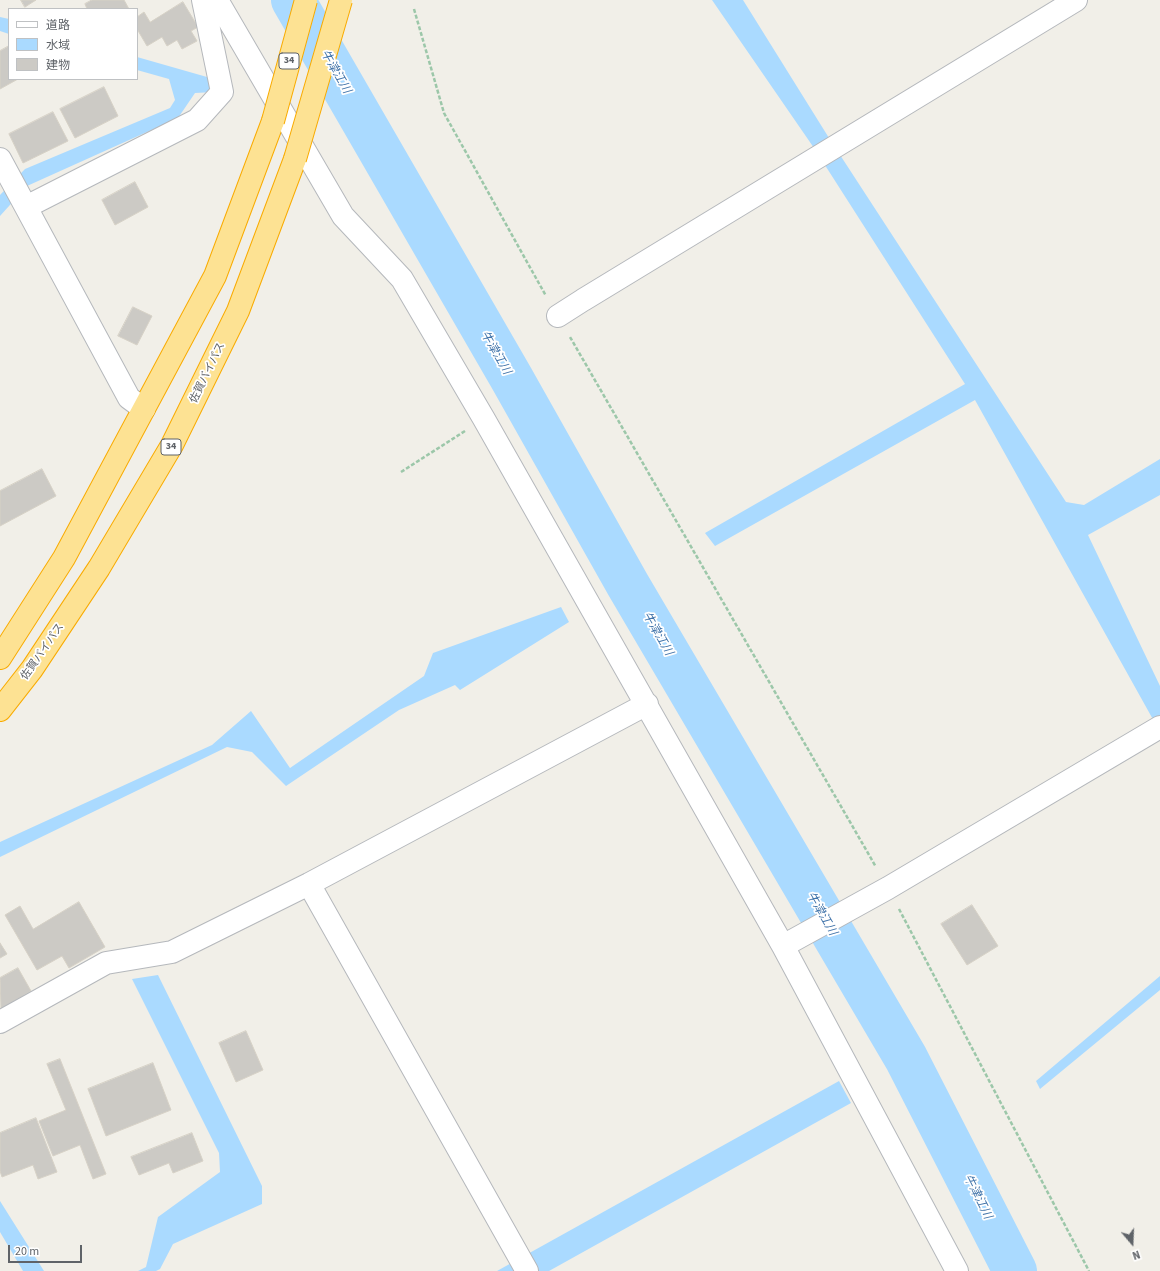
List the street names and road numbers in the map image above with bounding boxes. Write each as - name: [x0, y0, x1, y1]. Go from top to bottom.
- road number: 34: [279, 53, 299, 69]
- street label: 佐賀バイパス: [188, 340, 228, 406]
- road number: 34: [161, 439, 181, 455]
- street label: 佐賀バイパス: [19, 621, 67, 683]

